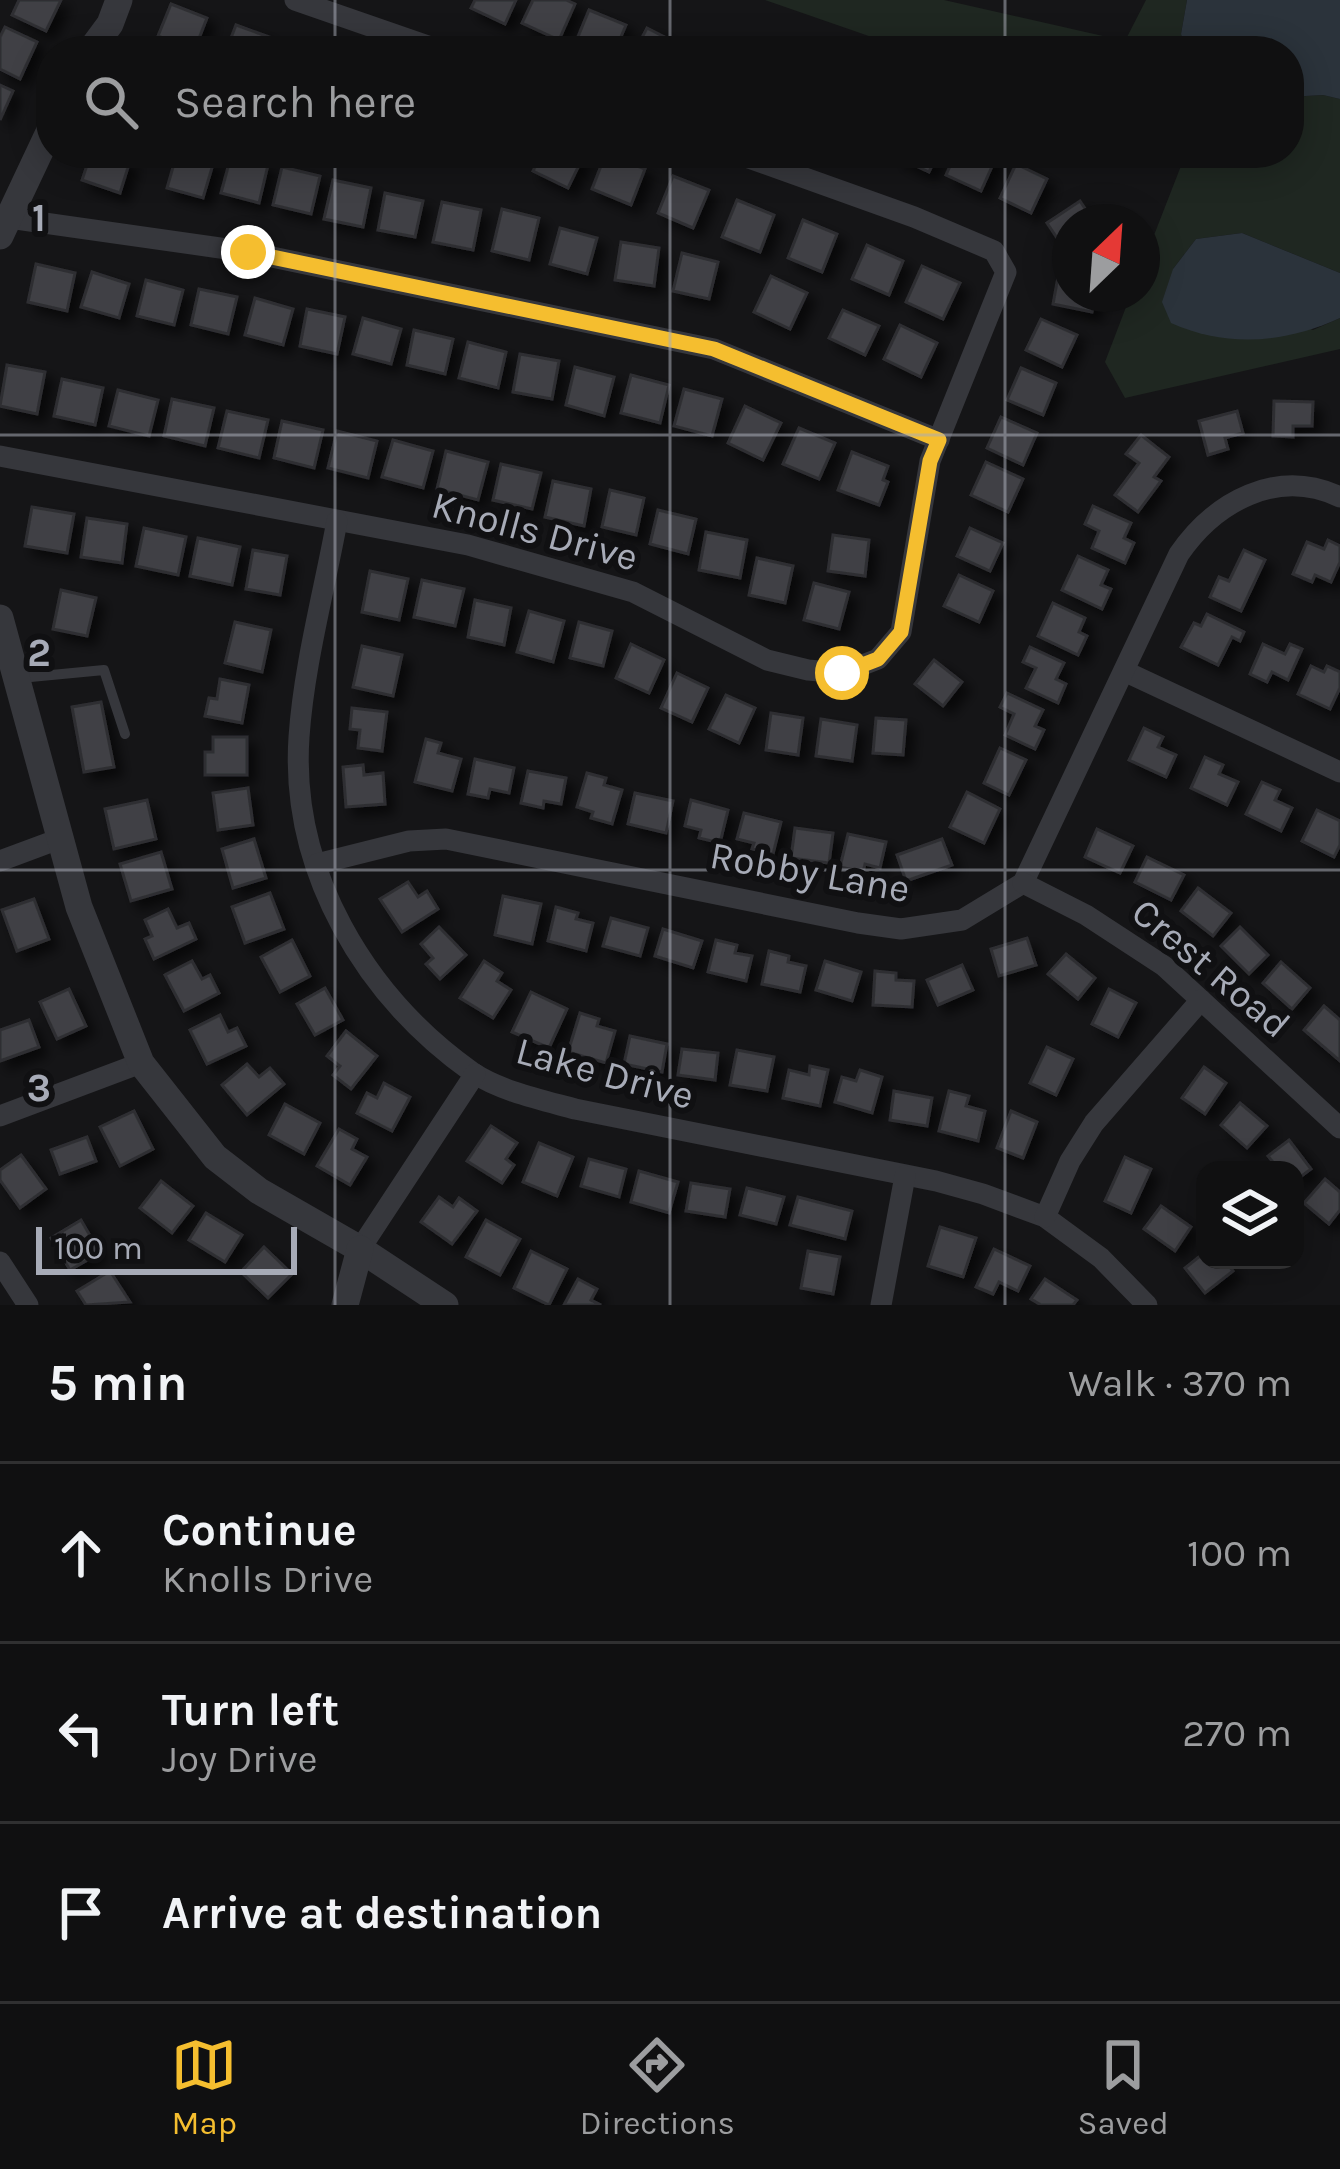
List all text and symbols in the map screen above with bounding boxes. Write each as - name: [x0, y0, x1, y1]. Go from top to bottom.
- search box: [36, 36, 1304, 168]
- icon: search: [78, 69, 144, 135]
- text: Search here: [174, 76, 416, 128]
- text: 1: [32, 195, 46, 241]
- north arrow: [1052, 204, 1160, 312]
- route end: [221, 225, 275, 279]
- street label: Knolls Drive: [427, 481, 643, 581]
- text: 2: [27, 630, 51, 676]
- route start: [815, 646, 869, 700]
- street label: Robby Lane: [706, 832, 914, 912]
- street label: Crest Road: [1123, 889, 1299, 1047]
- street label: Lake Drive: [511, 1027, 699, 1119]
- text: 3: [27, 1065, 51, 1111]
- map controls: [1196, 1161, 1304, 1269]
- button: layers: [1196, 1161, 1304, 1269]
- scale bar: [36, 1221, 297, 1274]
- text: 100 m: [54, 1229, 143, 1267]
- text: 5 min: [48, 1353, 188, 1413]
- text: Walk · 370 m: [1068, 1360, 1292, 1406]
- text: Continue: [162, 1504, 357, 1556]
- icon: ahead: [48, 1520, 114, 1586]
- text: 100 m: [1187, 1530, 1292, 1576]
- text: Knolls Drive: [162, 1556, 373, 1602]
- text: Turn left: [162, 1684, 339, 1736]
- icon: left: [48, 1700, 114, 1766]
- text: 270 m: [1182, 1710, 1292, 1756]
- text: Joy Drive: [162, 1736, 318, 1782]
- icon: arrive: [48, 1880, 114, 1946]
- text: Arrive at destination: [162, 1887, 602, 1939]
- tab: Map: [171, 2032, 237, 2142]
- tab: Directions: [580, 2032, 735, 2142]
- tab: Saved: [1078, 2032, 1169, 2142]

